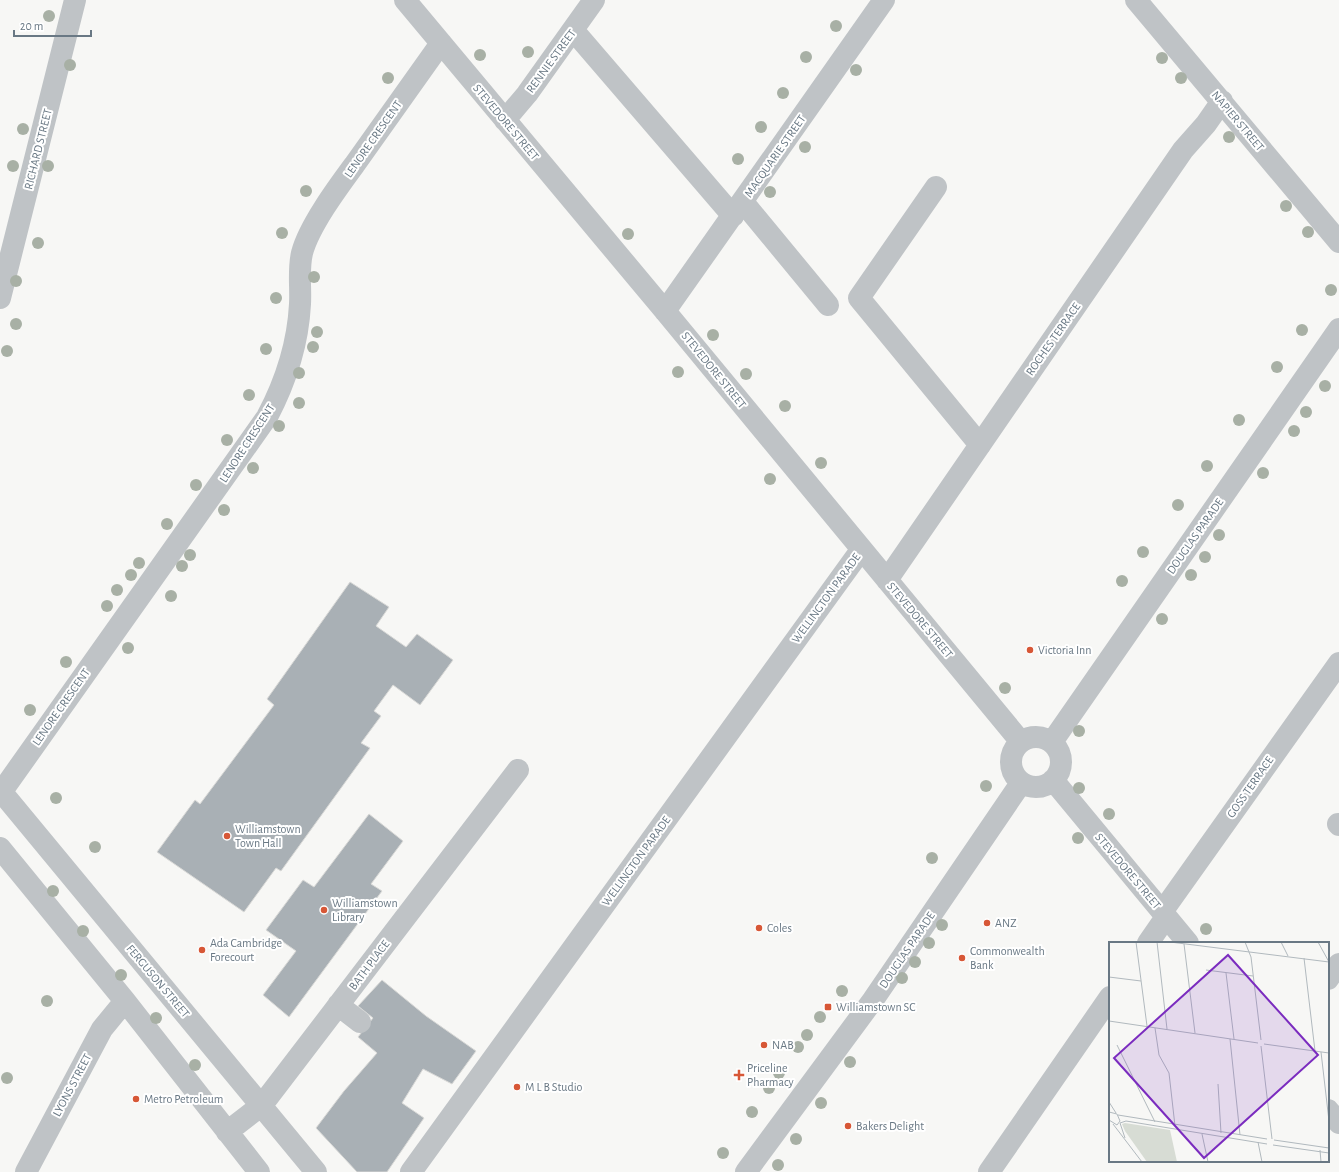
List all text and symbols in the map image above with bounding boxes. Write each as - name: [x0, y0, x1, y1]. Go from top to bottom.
- scale bar: [14, 12, 91, 38]
- text: 20 m: [20, 20, 43, 32]
- street label: RENNIE STREET: [524, 27, 578, 95]
- street label: STEVEDORE STREET: [471, 82, 541, 162]
- street label: NAPIER STREET: [1209, 89, 1267, 153]
- street label: LENORE CRESCENT: [342, 98, 404, 180]
- street label: RICHARD STREET: [22, 107, 54, 191]
- street label: MACQUARIE STREET: [742, 113, 809, 200]
- street label: ROCHES TERRACE: [1023, 300, 1083, 378]
- street label: STEVEDORE STREET: [679, 329, 749, 411]
- street label: LENORE CRESCENT: [217, 401, 277, 484]
- street label: DOUGLAS PARADE: [1164, 496, 1226, 576]
- street label: WELLINGTON PARADE: [789, 551, 863, 645]
- street label: STEVEDORE STREET: [885, 580, 955, 660]
- place label: Victoria Inn: [1038, 644, 1091, 656]
- marker: Victoria Inn: [1025, 645, 1035, 655]
- street label: LENORE CRESCENT: [30, 666, 92, 748]
- street label: GOSS TERRACE: [1224, 754, 1276, 820]
- street label: WELLINGTON PARADE: [599, 814, 673, 908]
- place label: Williamstown Town Hall: [235, 823, 301, 849]
- marker: Williamstown Town Hall: [222, 831, 232, 841]
- street label: STEVEDORE STREET: [1093, 831, 1163, 911]
- place label: Williamstown Library: [332, 897, 398, 924]
- marker: Williamstown Library: [319, 905, 329, 915]
- street label: DOUGLAS PARADE: [877, 909, 937, 990]
- place label: ANZ: [995, 917, 1016, 929]
- marker: ANZ: [982, 918, 992, 928]
- place label: Coles: [767, 922, 792, 934]
- marker: Coles: [754, 923, 764, 933]
- place label: Ada Cambridge Forecourt: [210, 937, 282, 963]
- street label: BATH PLACE: [347, 938, 392, 992]
- street label: FERGUSON STREET: [124, 942, 192, 1020]
- inset map: [1109, 942, 1329, 1162]
- marker: Ada Cambridge Forecourt: [197, 945, 207, 955]
- place label: Commonwealth Bank: [970, 945, 1045, 971]
- marker: Commonwealth Bank: [957, 953, 967, 963]
- place label: Williamstown SC: [836, 1001, 915, 1013]
- marker: Williamstown SC: [823, 1002, 833, 1012]
- place label: NAB: [772, 1039, 794, 1051]
- marker: NAB: [759, 1040, 769, 1050]
- street label: LYONS STREET: [50, 1052, 94, 1118]
- place label: Priceline Pharmacy: [747, 1062, 794, 1089]
- marker: Priceline Pharmacy: [734, 1070, 744, 1080]
- place label: M L B Studio: [525, 1081, 583, 1093]
- marker: M L B Studio: [512, 1082, 522, 1092]
- place label: Metro Petroleum: [144, 1093, 223, 1105]
- marker: Metro Petroleum: [131, 1094, 141, 1104]
- place label: Bakers Delight: [856, 1120, 924, 1132]
- marker: Bakers Delight: [843, 1121, 853, 1131]

